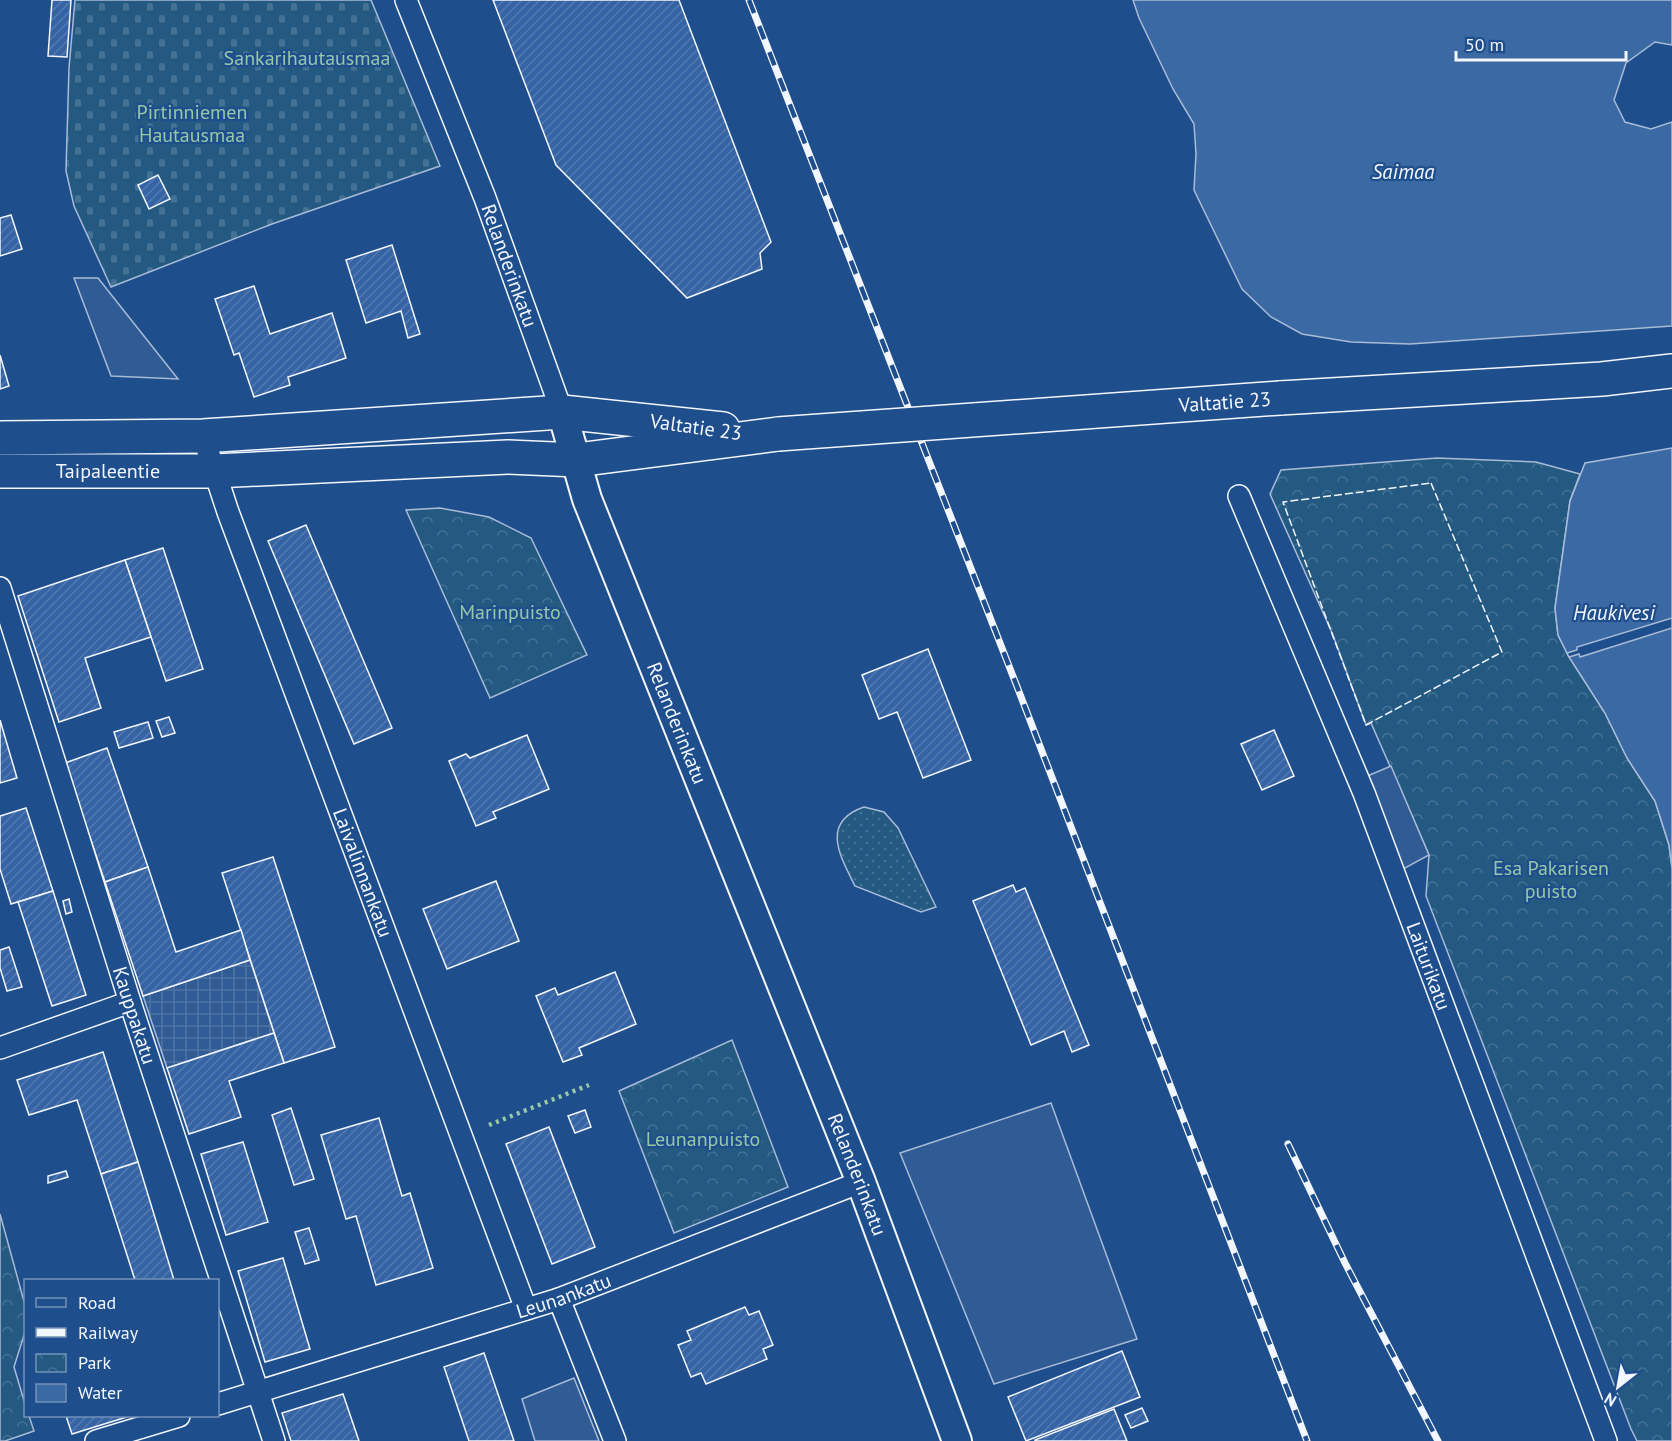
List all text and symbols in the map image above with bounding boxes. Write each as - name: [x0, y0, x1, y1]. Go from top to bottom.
- scale bar: [1456, 24, 1626, 62]
- text: 50 m: [1465, 33, 1504, 56]
- park label: Sankarihautausmaa: [224, 45, 390, 71]
- park label: Pirtinniemen Hautausmaa: [137, 99, 247, 148]
- water label: Saimaa: [1372, 158, 1435, 185]
- street label: Relanderinkatu: [475, 200, 543, 331]
- street label: Valtatie 23: [1177, 386, 1272, 418]
- street label: Valtatie 23: [648, 408, 743, 446]
- street label: Taipaleentie: [56, 458, 160, 484]
- park label: Marinpuisto: [459, 599, 561, 625]
- water label: Haukivesi: [1573, 599, 1655, 626]
- street label: Relanderinkatu: [641, 658, 713, 788]
- street label: Laivalinnankatu: [327, 804, 399, 941]
- park label: Esa Pakarisen puisto: [1493, 855, 1609, 904]
- street label: Laiturikatu: [1400, 918, 1457, 1014]
- street label: Kauppakatu: [107, 963, 162, 1067]
- street label: Relanderinkatu: [822, 1109, 893, 1239]
- park label: Leunanpuisto: [646, 1126, 760, 1152]
- street label: Leunankatu: [513, 1267, 615, 1324]
- legend: [24, 1279, 219, 1417]
- text: Road: [78, 1291, 116, 1314]
- text: Railway: [78, 1321, 139, 1344]
- text: Park: [78, 1351, 111, 1374]
- north arrow: [1588, 1357, 1648, 1417]
- text: Water: [78, 1381, 122, 1404]
- text: N: [1601, 1389, 1620, 1411]

